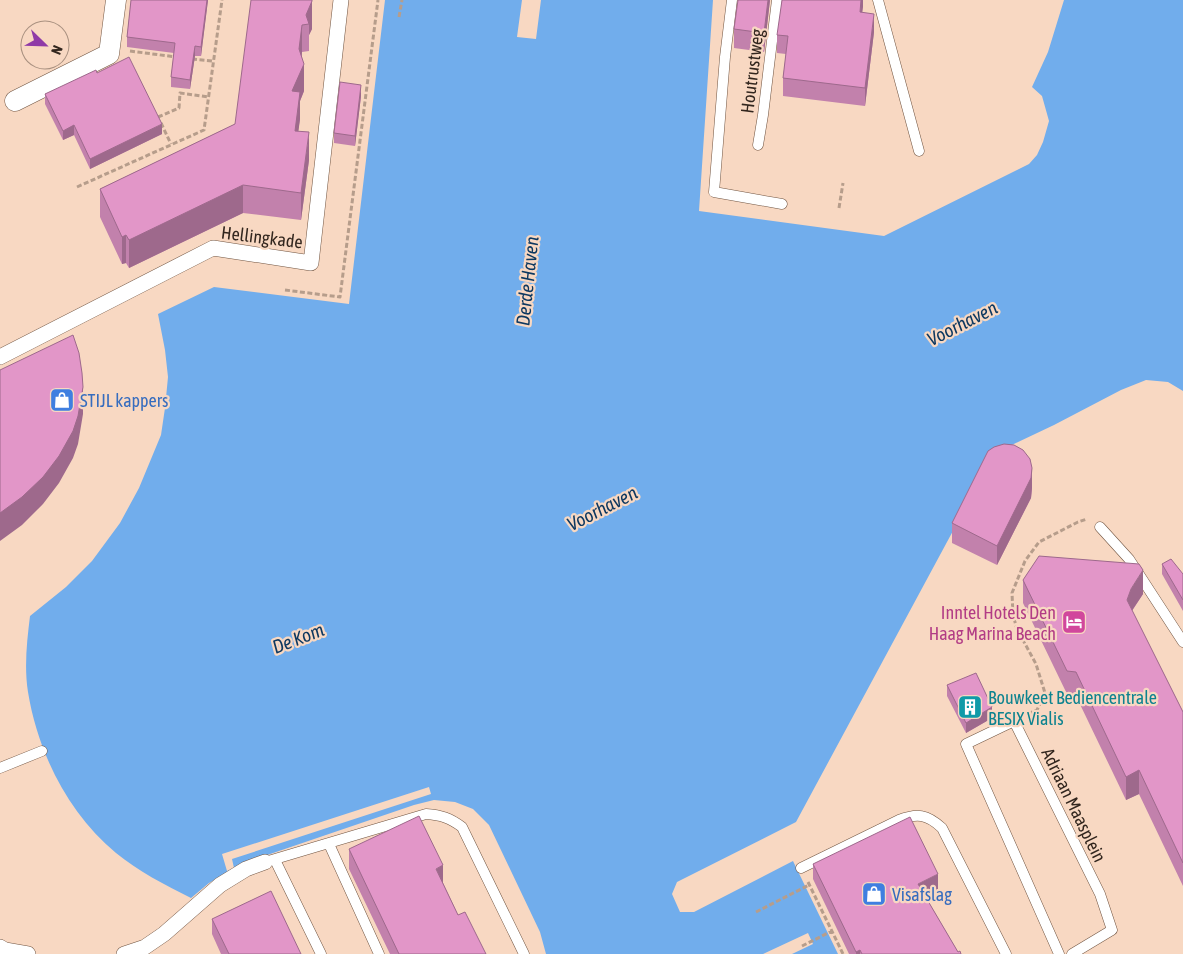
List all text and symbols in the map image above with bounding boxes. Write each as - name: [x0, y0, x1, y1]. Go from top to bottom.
- north arrow: [20, 20, 70, 70]
- street label: Houtrustweg: [736, 27, 768, 114]
- text: N: [48, 43, 66, 57]
- street label: Hellingkade: [220, 222, 304, 252]
- water label: Derde Haven: [511, 235, 543, 327]
- water label: Voorhaven: [923, 296, 1001, 350]
- shop icon: STIJL kappers: [49, 387, 75, 413]
- place label: STIJL kappers: [80, 390, 168, 411]
- water label: Voorhaven: [563, 481, 641, 535]
- place label: Inntel Hotels Den Haag Marina Beach: [929, 602, 1056, 644]
- hotel icon: Inntel Hotels Den Haag Marina Beach: [1061, 609, 1087, 635]
- water label: De Kom: [269, 618, 327, 658]
- place label: Bouwkeet Bediencentrale BESIX Vialis: [988, 687, 1157, 729]
- building icon: Bouwkeet Bediencentrale BESIX Vialis: [957, 694, 983, 720]
- street label: Adriaan Maasplein: [1037, 745, 1111, 865]
- shop icon: Visafslag: [861, 881, 887, 907]
- place label: Visafslag: [892, 884, 952, 905]

